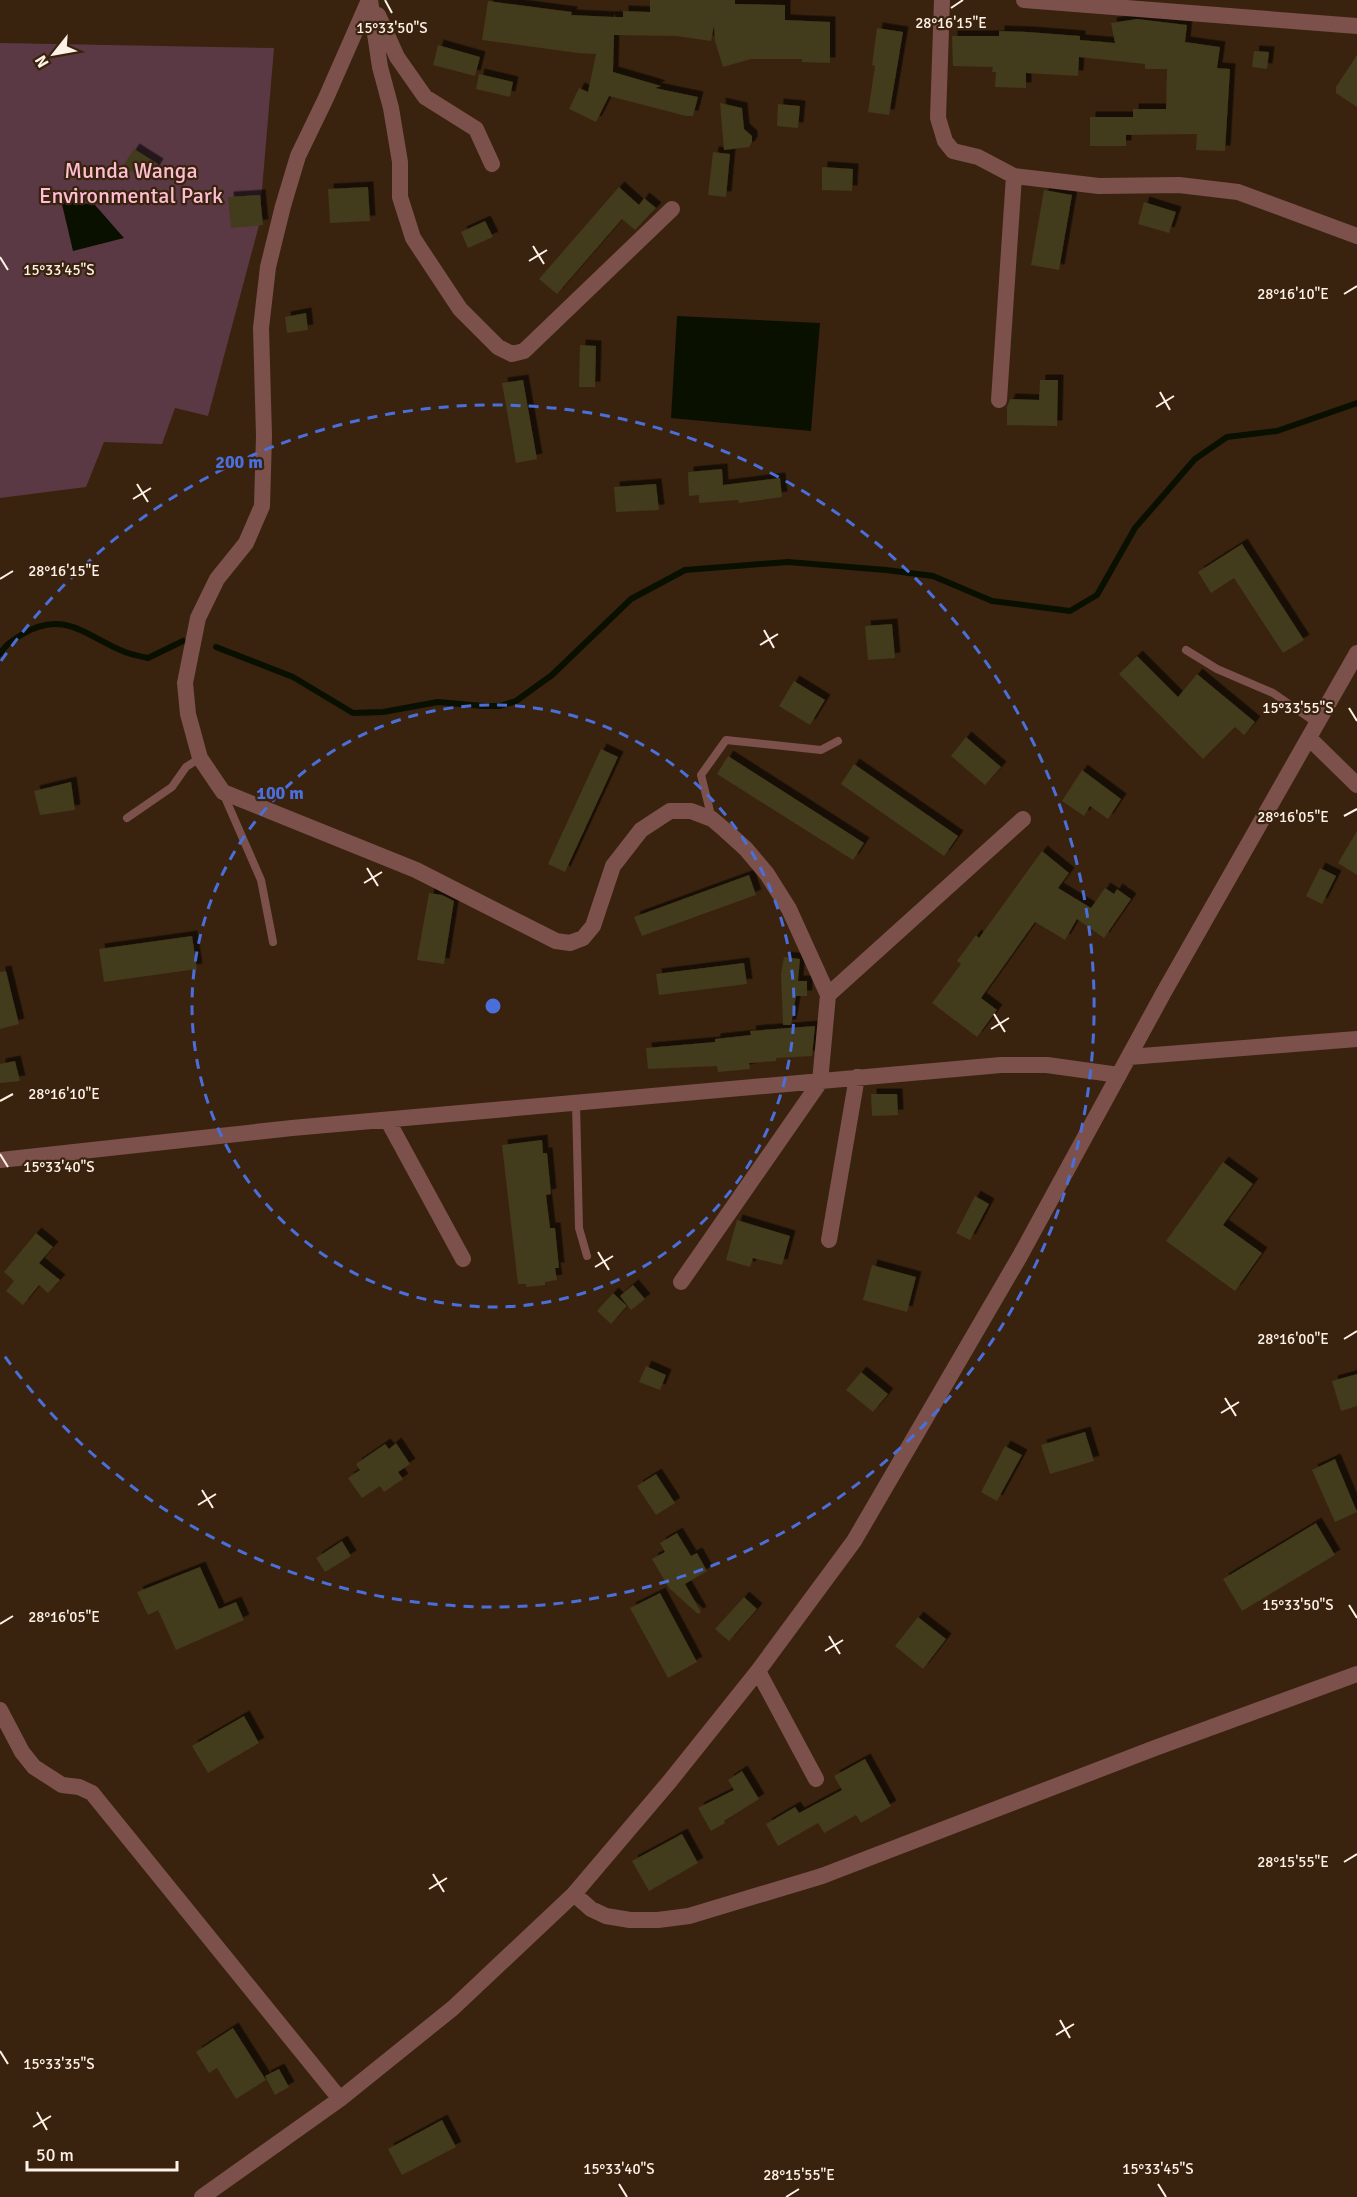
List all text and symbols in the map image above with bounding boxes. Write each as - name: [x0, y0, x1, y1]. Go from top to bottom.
- text: 28°16'15"E: [915, 14, 987, 32]
- text: 15°33'50"S: [356, 19, 428, 37]
- north arrow: [24, 24, 84, 84]
- text: N: [31, 51, 53, 71]
- park label: Munda Wanga Environmental Park: [39, 157, 223, 209]
- text: 15°33'45"S: [23, 261, 95, 279]
- text: 28°16'10"E: [1257, 285, 1329, 303]
- text: 200 m: [215, 451, 263, 473]
- text: 28°16'15"E: [28, 562, 100, 580]
- text: 15°33'55"S: [1262, 699, 1334, 717]
- text: 100 m: [256, 782, 304, 804]
- text: 28°16'05"E: [1257, 808, 1329, 826]
- centre of rings: [483, 996, 503, 1016]
- text: 28°16'10"E: [28, 1085, 100, 1103]
- text: 15°33'40"S: [23, 1158, 95, 1176]
- text: 28°16'00"E: [1257, 1330, 1329, 1348]
- text: 15°33'50"S: [1262, 1596, 1334, 1614]
- text: 28°16'05"E: [28, 1608, 100, 1626]
- text: 28°15'55"E: [1257, 1853, 1329, 1871]
- text: 15°33'35"S: [23, 2055, 95, 2073]
- scale bar: [27, 2134, 177, 2172]
- text: 50 m: [36, 2144, 74, 2166]
- text: 15°33'40"S: [583, 2160, 655, 2178]
- text: 15°33'45"S: [1122, 2160, 1194, 2178]
- text: 28°15'55"E: [763, 2166, 835, 2184]

